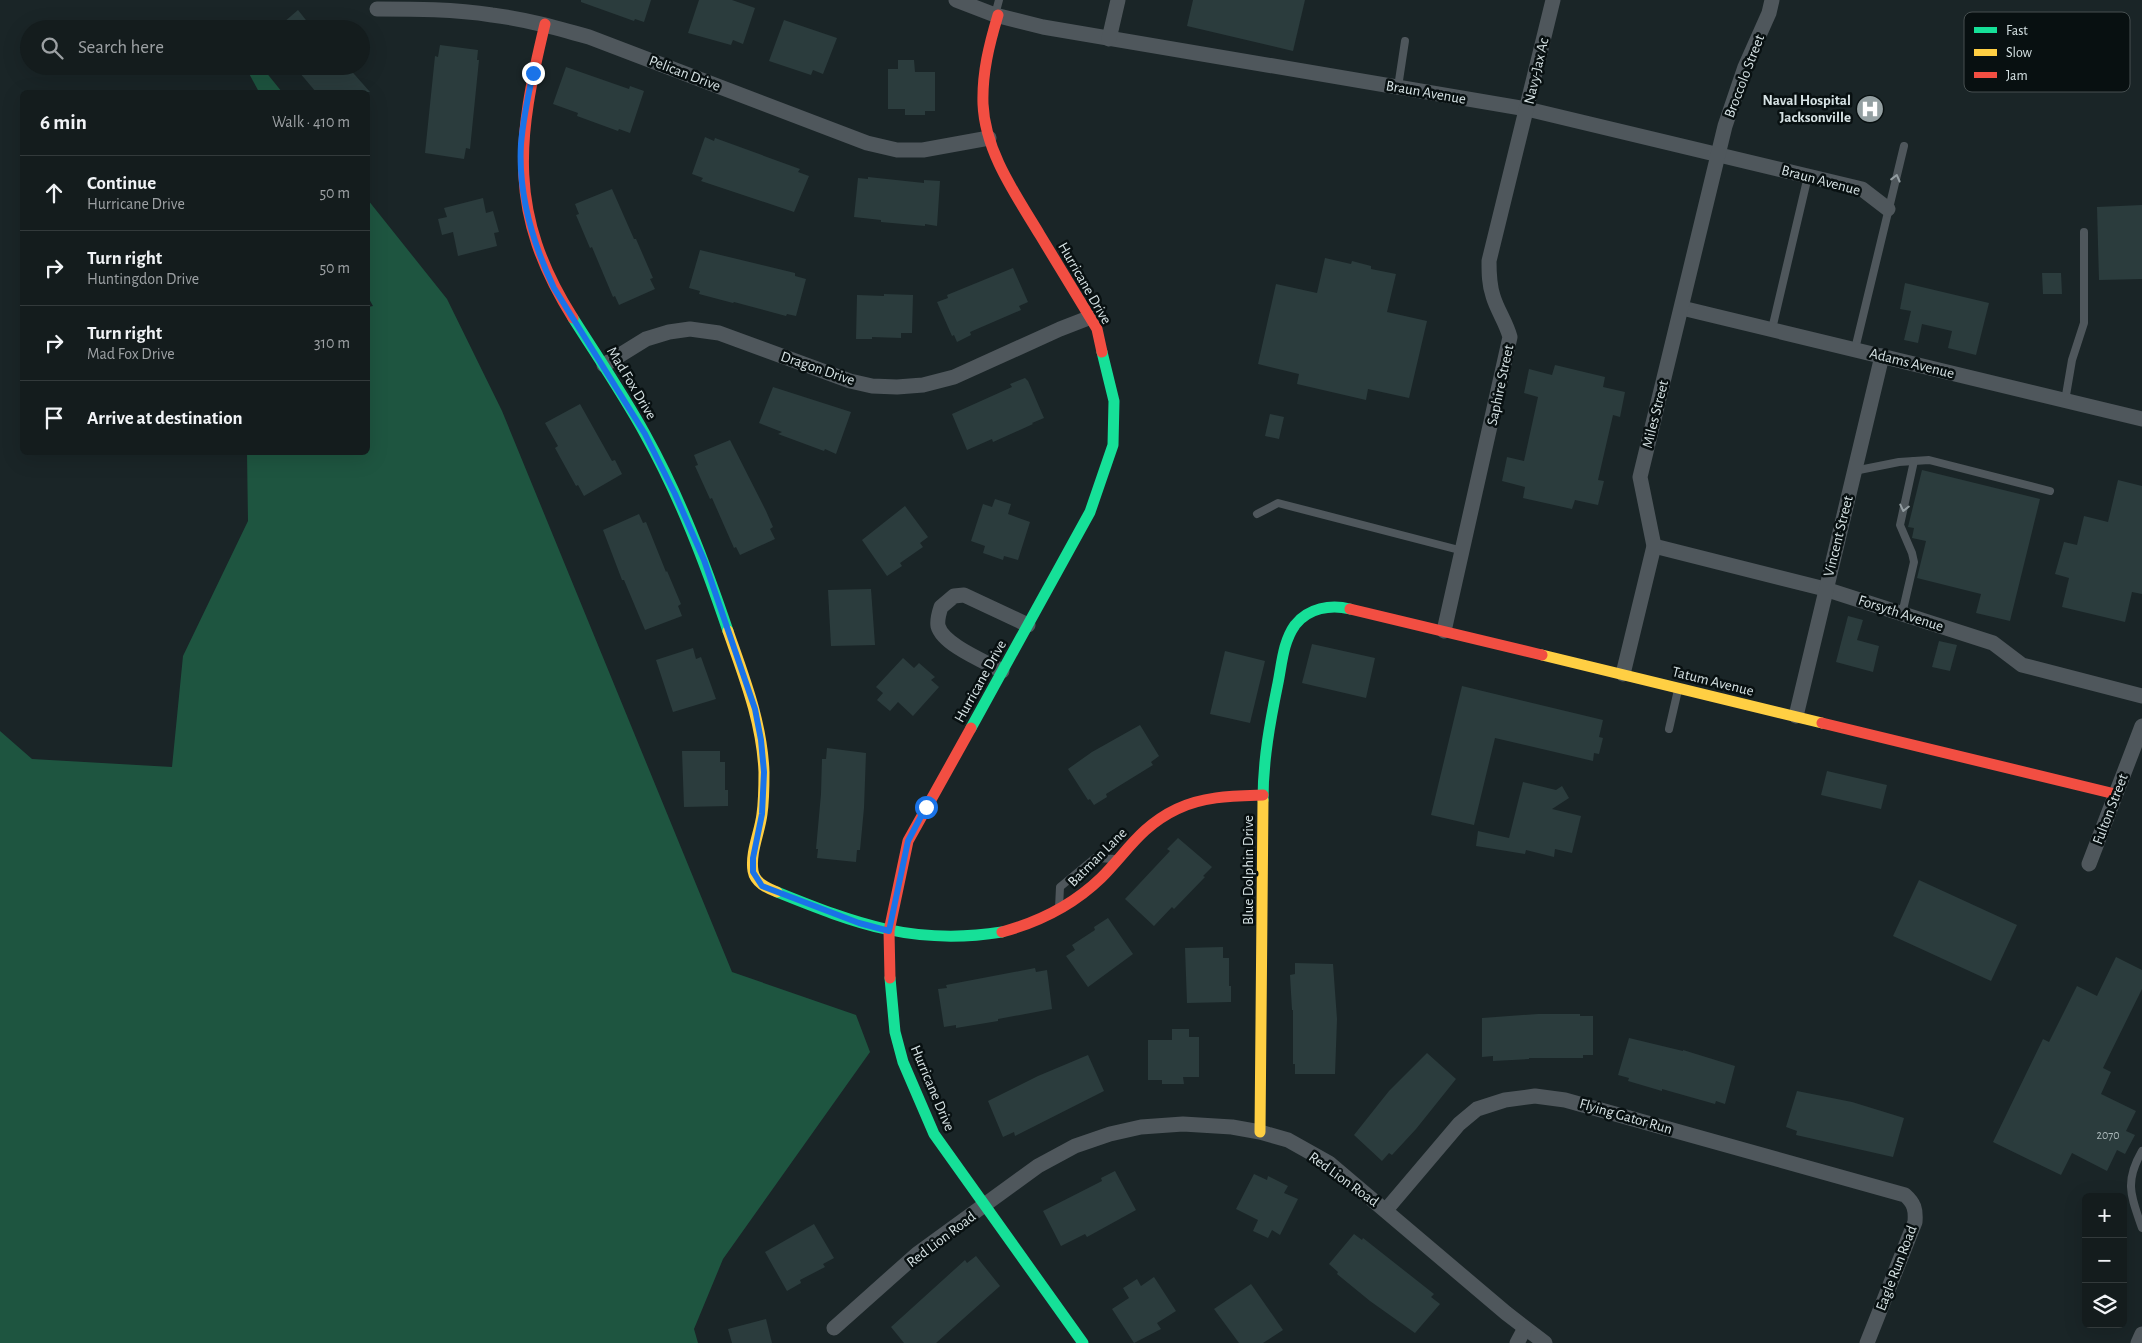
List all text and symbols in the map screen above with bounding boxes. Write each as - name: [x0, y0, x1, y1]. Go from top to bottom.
- legend: [1964, 12, 2130, 92]
- search box: [20, 20, 370, 75]
- text: Fast: [2006, 24, 2028, 38]
- street label: Broccolo Street: [1722, 32, 1767, 120]
- icon: search: [38, 34, 66, 62]
- street label: Navy-Jax Ac: [1522, 36, 1551, 106]
- text: Search here: [78, 38, 164, 57]
- text: Slow: [2006, 46, 2033, 60]
- street label: Pelican Drive: [647, 53, 723, 94]
- route end: [522, 62, 545, 85]
- text: Jam: [2006, 69, 2028, 83]
- street label: Braun Avenue: [1385, 78, 1467, 107]
- place label: Naval Hospital Jacksonville: [1763, 93, 1851, 125]
- hospital icon: Naval Hospital Jacksonville: [1855, 94, 1885, 124]
- text: 6 min: [40, 112, 87, 133]
- text: Walk · 410 m: [272, 114, 350, 130]
- street label: Braun Avenue: [1780, 163, 1862, 198]
- one-way arrow: [1890, 173, 1901, 182]
- text: Continue: [87, 174, 156, 193]
- icon: ahead: [40, 179, 68, 207]
- text: 50 m: [319, 185, 350, 201]
- text: Hurricane Drive: [87, 196, 185, 212]
- street label: Hurricane Drive: [1055, 240, 1114, 327]
- text: Turn right: [87, 249, 162, 268]
- icon: right: [40, 254, 68, 282]
- text: 50 m: [319, 260, 350, 276]
- text: Huntingdon Drive: [87, 271, 199, 287]
- text: Turn right: [87, 324, 162, 343]
- icon: right: [40, 329, 68, 357]
- text: 310 m: [314, 335, 350, 351]
- street label: Saphire Street: [1485, 343, 1516, 427]
- street label: Mad Fox Drive: [604, 344, 659, 422]
- text: Mad Fox Drive: [87, 346, 175, 362]
- street label: Adams Avenue: [1868, 346, 1956, 381]
- street label: Dragon Drive: [779, 349, 857, 388]
- street label: Miles Street: [1640, 378, 1671, 450]
- icon: arrive: [40, 404, 68, 432]
- text: Arrive at destination: [87, 409, 243, 428]
- street label: Vincent Street: [1821, 494, 1856, 578]
- one-way arrow: [1899, 504, 1910, 513]
- street label: Forsyth Avenue: [1856, 593, 1945, 634]
- street label: Hurricane Drive: [952, 637, 1009, 725]
- street label: Tatum Avenue: [1670, 664, 1755, 699]
- street label: Fulton Street: [2090, 772, 2131, 847]
- route start: [915, 796, 938, 819]
- street label: Blue Dolphin Drive: [1241, 815, 1256, 925]
- street label: Batman Lane: [1065, 825, 1130, 890]
- street label: Hurricane Drive: [908, 1043, 957, 1133]
- street label: Flying Gator Run: [1578, 1096, 1674, 1137]
- house number: 2070: [2096, 1129, 2120, 1141]
- street label: Red Lion Road: [1306, 1149, 1381, 1210]
- map controls: [2082, 1193, 2127, 1328]
- button: +: [2082, 1193, 2127, 1238]
- street label: Red Lion Road: [904, 1209, 979, 1270]
- street label: Eagle Run Road: [1873, 1223, 1920, 1313]
- button: −: [2082, 1238, 2127, 1283]
- button: layers: [2082, 1283, 2127, 1328]

